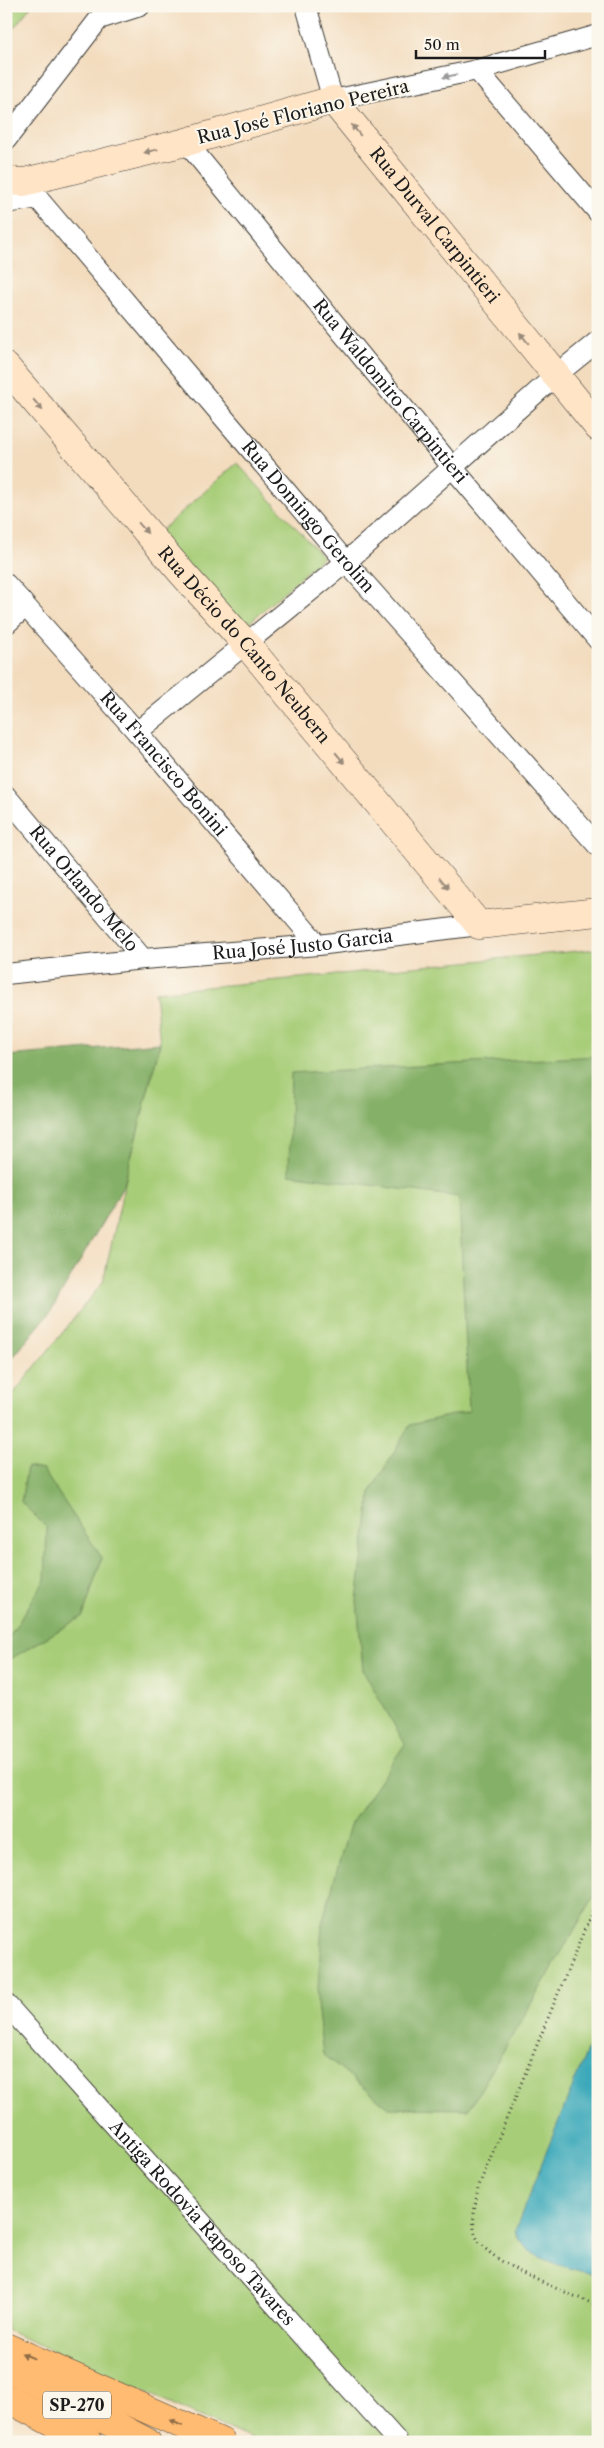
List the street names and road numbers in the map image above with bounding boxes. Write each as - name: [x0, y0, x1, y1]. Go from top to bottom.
- street label: Rua José Floriano Pereira: [195, 75, 412, 149]
- street label: Rua Durval Carpintieri: [365, 143, 505, 308]
- street label: Rua Waldomiro Carpintieri: [308, 294, 472, 488]
- street label: Rua Domingo Gerolim: [237, 436, 379, 598]
- street label: Rua Décio do Canto Neubern: [153, 542, 335, 748]
- street label: Rua Francisco Bonini: [95, 687, 232, 841]
- street label: Rua Orlando Melo: [25, 821, 143, 956]
- street label: Rua José Justo Garcia: [211, 925, 395, 964]
- street label: Antiga Rodovia Raposo Tavares: [104, 2115, 300, 2330]
- road number: SP-270: [43, 2392, 111, 2418]

